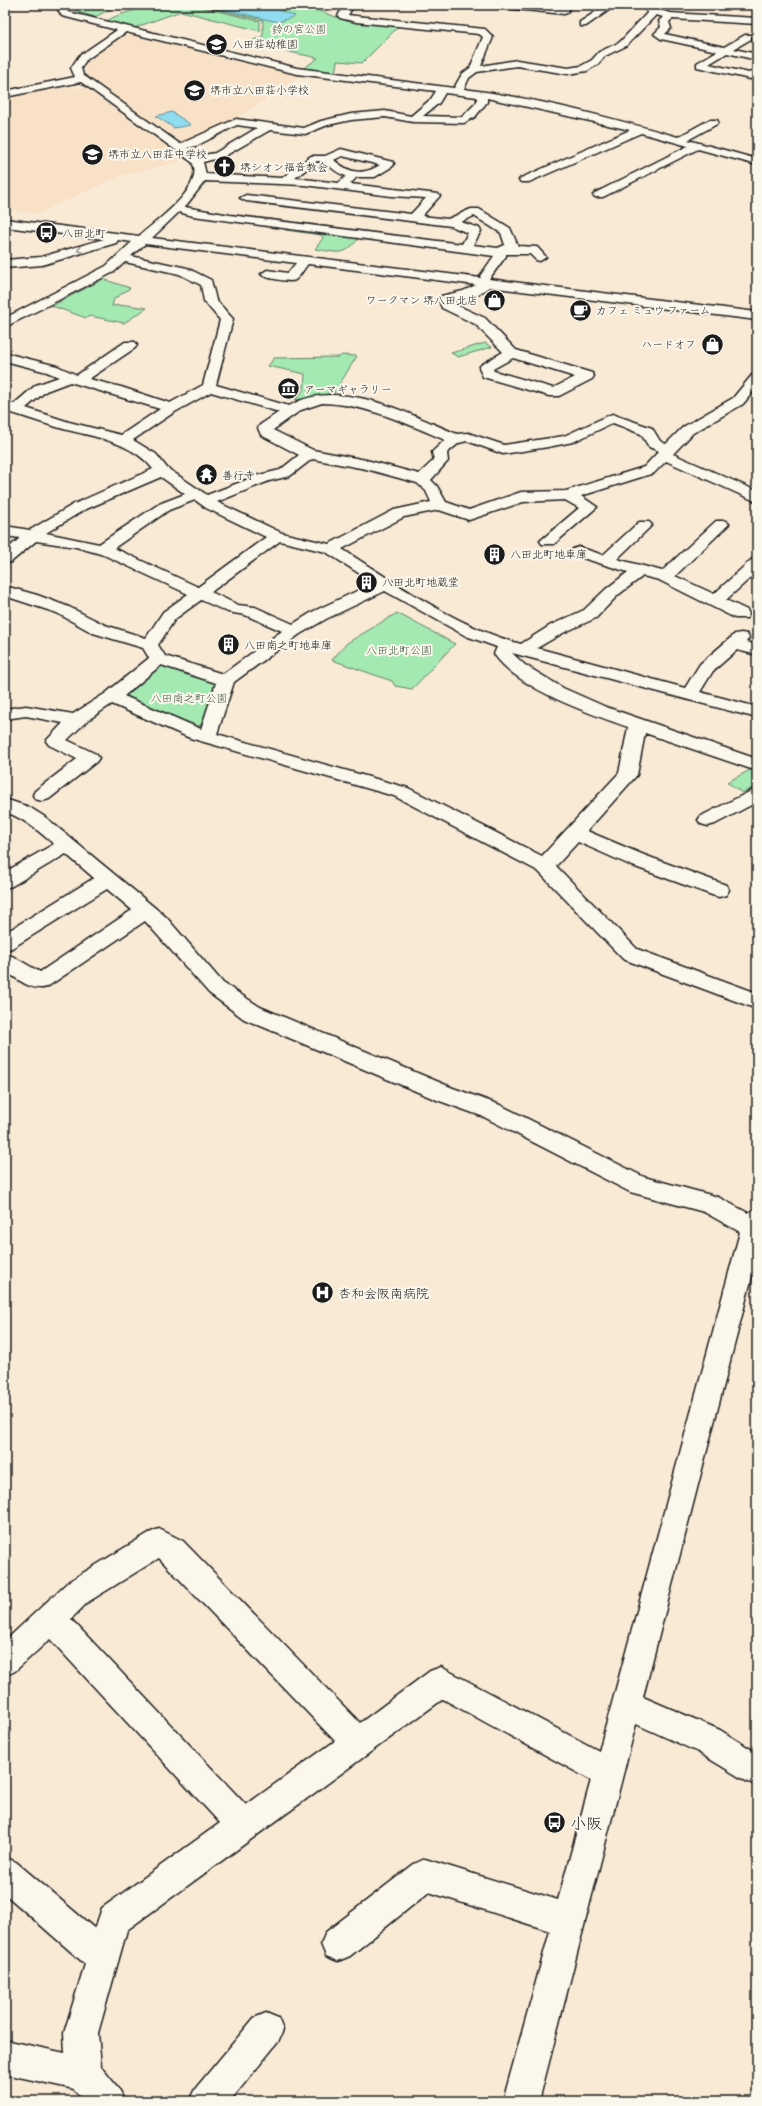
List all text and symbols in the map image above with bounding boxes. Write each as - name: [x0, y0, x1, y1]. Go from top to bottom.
- park label: 鈴の宮公園: [272, 23, 327, 39]
- school or university icon: 八田荘幼稚園: [204, 31, 230, 57]
- place label: 八田荘幼稚園: [232, 38, 298, 54]
- school or university icon: 堺市立八田荘小学校: [181, 77, 207, 103]
- place label: 堺市立八田荘小学校: [210, 84, 309, 100]
- school or university icon: 堺市立八田荘中学校: [79, 141, 105, 167]
- place label: 堺市立八田荘中学校: [108, 148, 207, 164]
- church icon: 堺シオン福音教会: [212, 154, 238, 180]
- place label: 堺シオン福音教会: [240, 161, 328, 177]
- bus stop icon: 八田北町: [33, 220, 59, 246]
- place label: 八田北町: [62, 227, 106, 243]
- one-way arrow: [77, 245, 84, 254]
- shop icon: ワークマン 堺八田北店: [481, 287, 507, 313]
- place label: ワークマン 堺八田北店: [365, 294, 478, 310]
- cafe icon: カフェ ミュウ ファーム: [567, 297, 593, 323]
- place label: カフェ ミュウ ファーム: [596, 304, 711, 320]
- shop icon: ハードオフ: [699, 331, 725, 357]
- place label: ハードオフ: [641, 338, 696, 354]
- museum icon: アーマギャラリー: [276, 376, 302, 402]
- place label: アーマギャラリー: [304, 383, 392, 399]
- temple icon: 善行寺: [194, 462, 220, 488]
- place label: 善行寺: [222, 469, 255, 485]
- building icon: 八田北町地車庫: [482, 541, 508, 567]
- place label: 八田北町地車庫: [510, 548, 587, 564]
- building icon: 八田北町地蔵堂: [354, 569, 380, 595]
- place label: 八田北町地蔵堂: [382, 576, 459, 592]
- building icon: 八田南之町地車庫: [215, 632, 241, 658]
- place label: 八田南之町地車庫: [244, 639, 332, 655]
- park label: 八田北町公園: [366, 644, 432, 660]
- park label: 八田南之町公園: [151, 692, 228, 708]
- hospital icon: 杏和会阪南病院: [310, 1280, 336, 1306]
- place label: 杏和会阪南病院: [338, 1286, 429, 1305]
- bus stop icon: 小阪: [542, 1810, 568, 1836]
- place label: 小阪: [570, 1814, 602, 1837]

